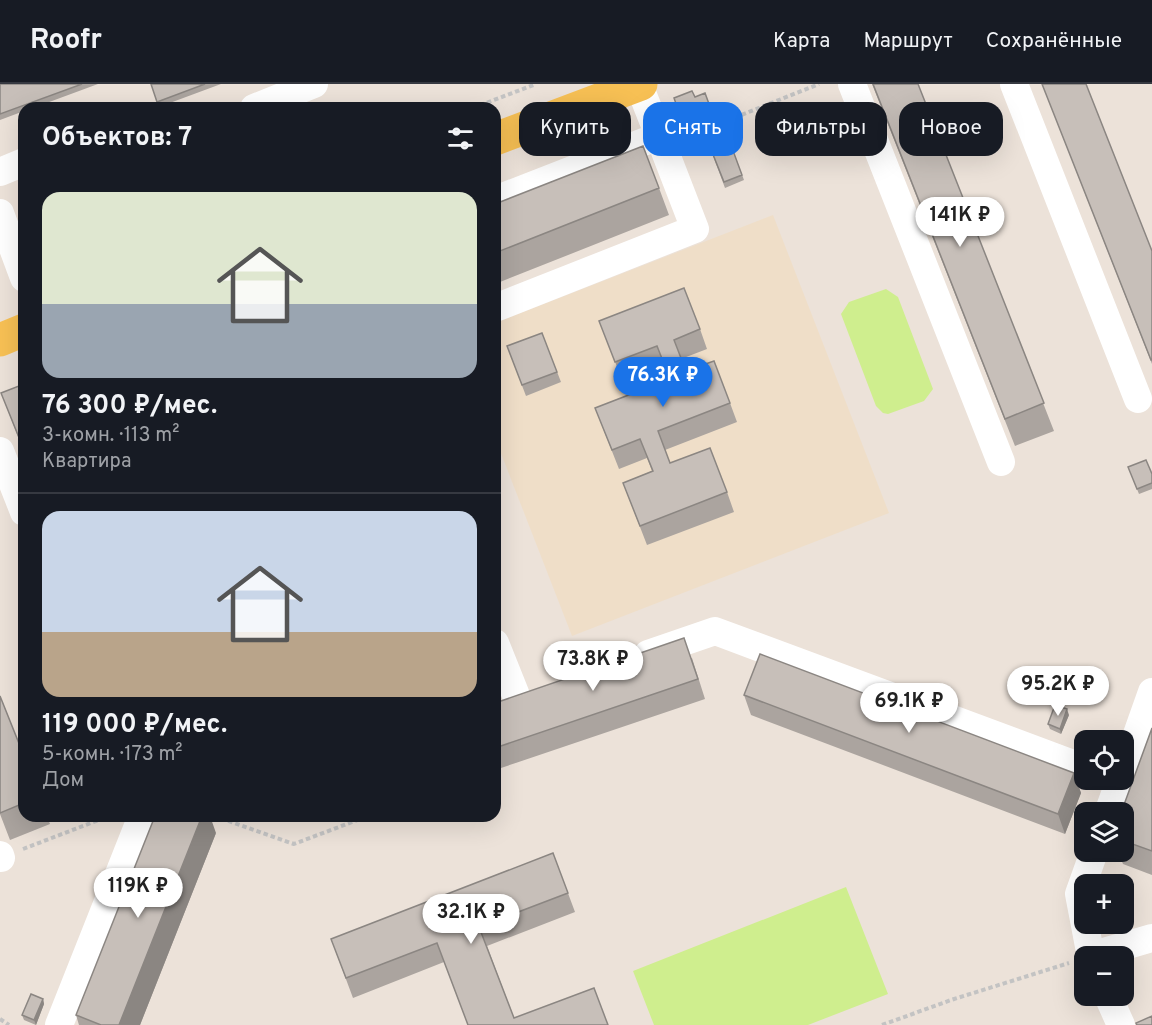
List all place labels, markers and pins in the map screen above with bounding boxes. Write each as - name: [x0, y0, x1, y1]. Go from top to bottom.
- pin: 141K ₽: [911, 197, 1009, 248]
- pin: 76.3K ₽: [608, 357, 718, 408]
- pin: 73.8K ₽: [538, 641, 648, 692]
- pin: 95.2K ₽: [1003, 666, 1113, 717]
- pin: 69.1K ₽: [854, 683, 964, 734]
- pin: 119K ₽: [89, 868, 187, 919]
- pin: 32.1K ₽: [416, 894, 526, 945]

